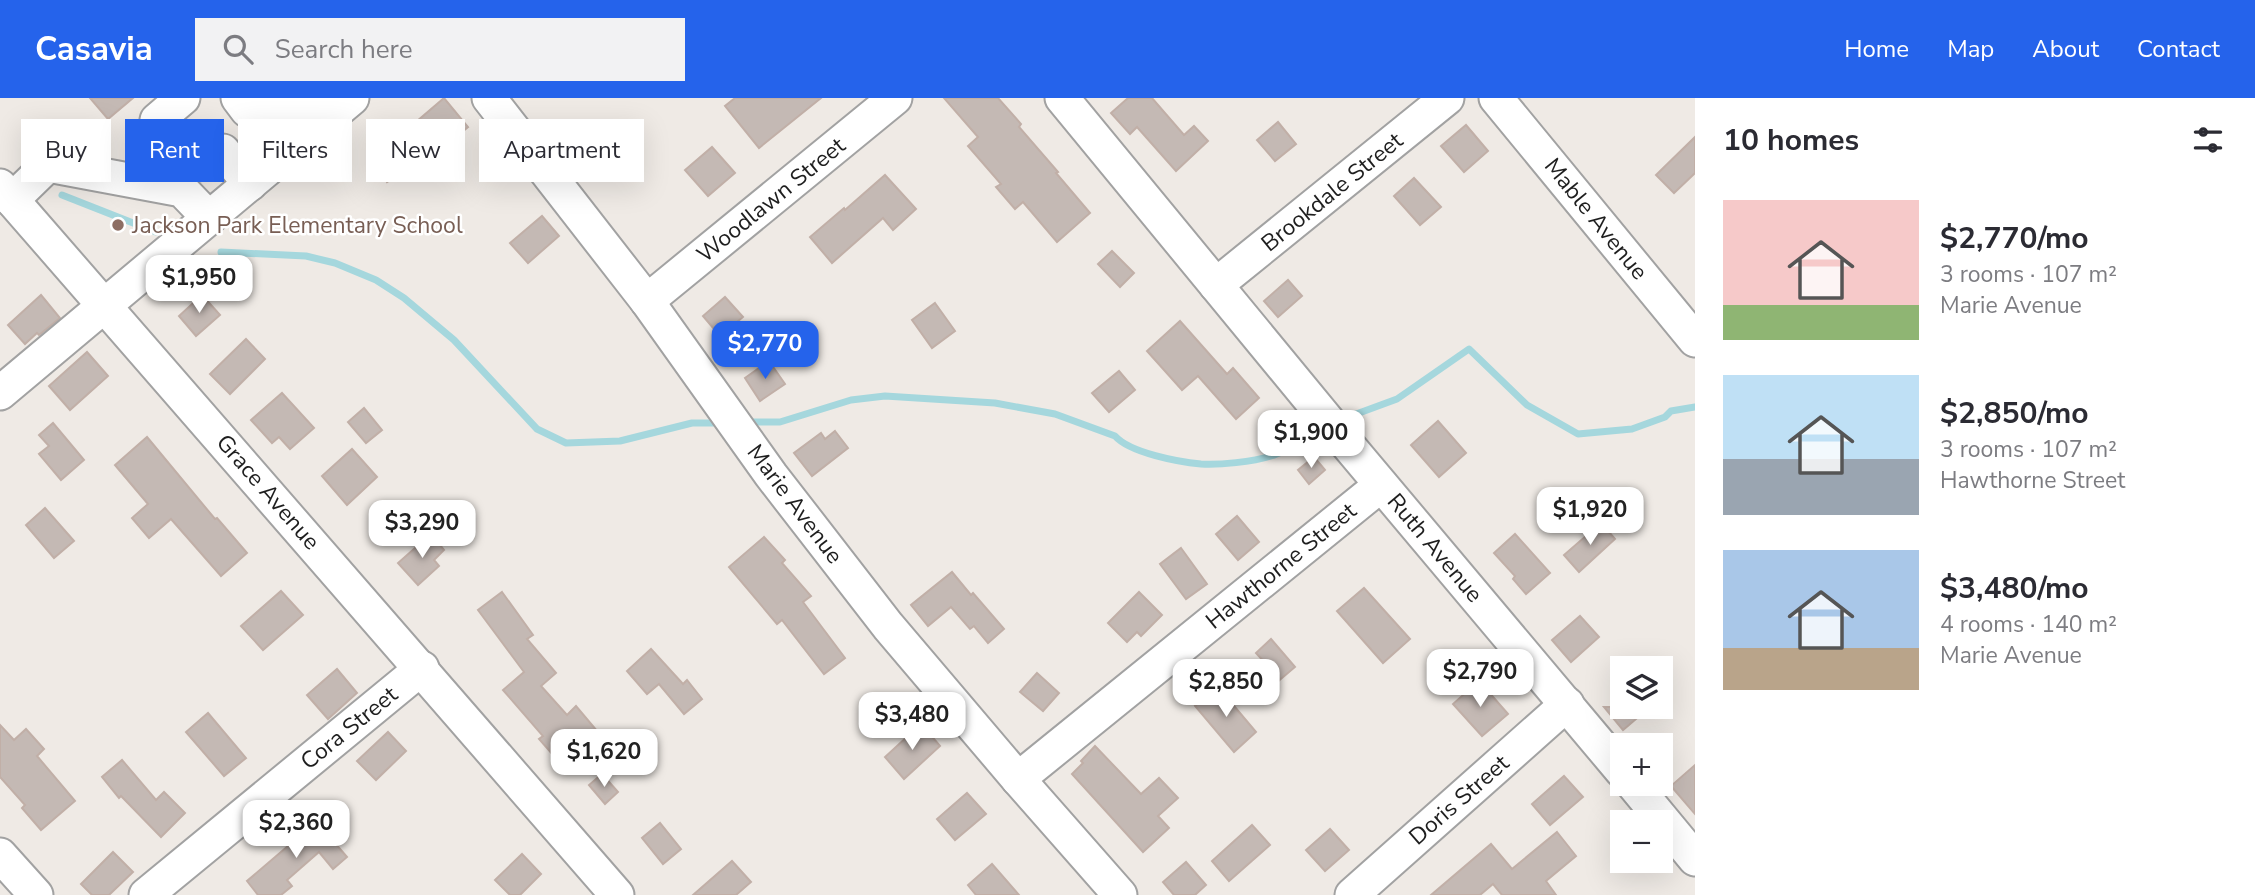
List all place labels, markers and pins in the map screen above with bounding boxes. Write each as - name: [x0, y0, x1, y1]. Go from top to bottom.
- place label: Jackson Park Elementary School: [131, 210, 463, 241]
- marker: Jackson Park Elementary School: [110, 217, 126, 233]
- pin: $1,950: [142, 256, 256, 315]
- pin: $2,770: [708, 322, 822, 381]
- pin: $1,900: [1254, 410, 1368, 470]
- pin: $1,920: [1533, 488, 1647, 547]
- pin: $3,290: [365, 500, 479, 560]
- pin: $2,790: [1423, 650, 1537, 709]
- pin: $2,850: [1169, 660, 1283, 719]
- pin: $3,480: [855, 692, 969, 752]
- pin: $1,620: [547, 730, 661, 789]
- pin: $2,360: [239, 800, 353, 860]

